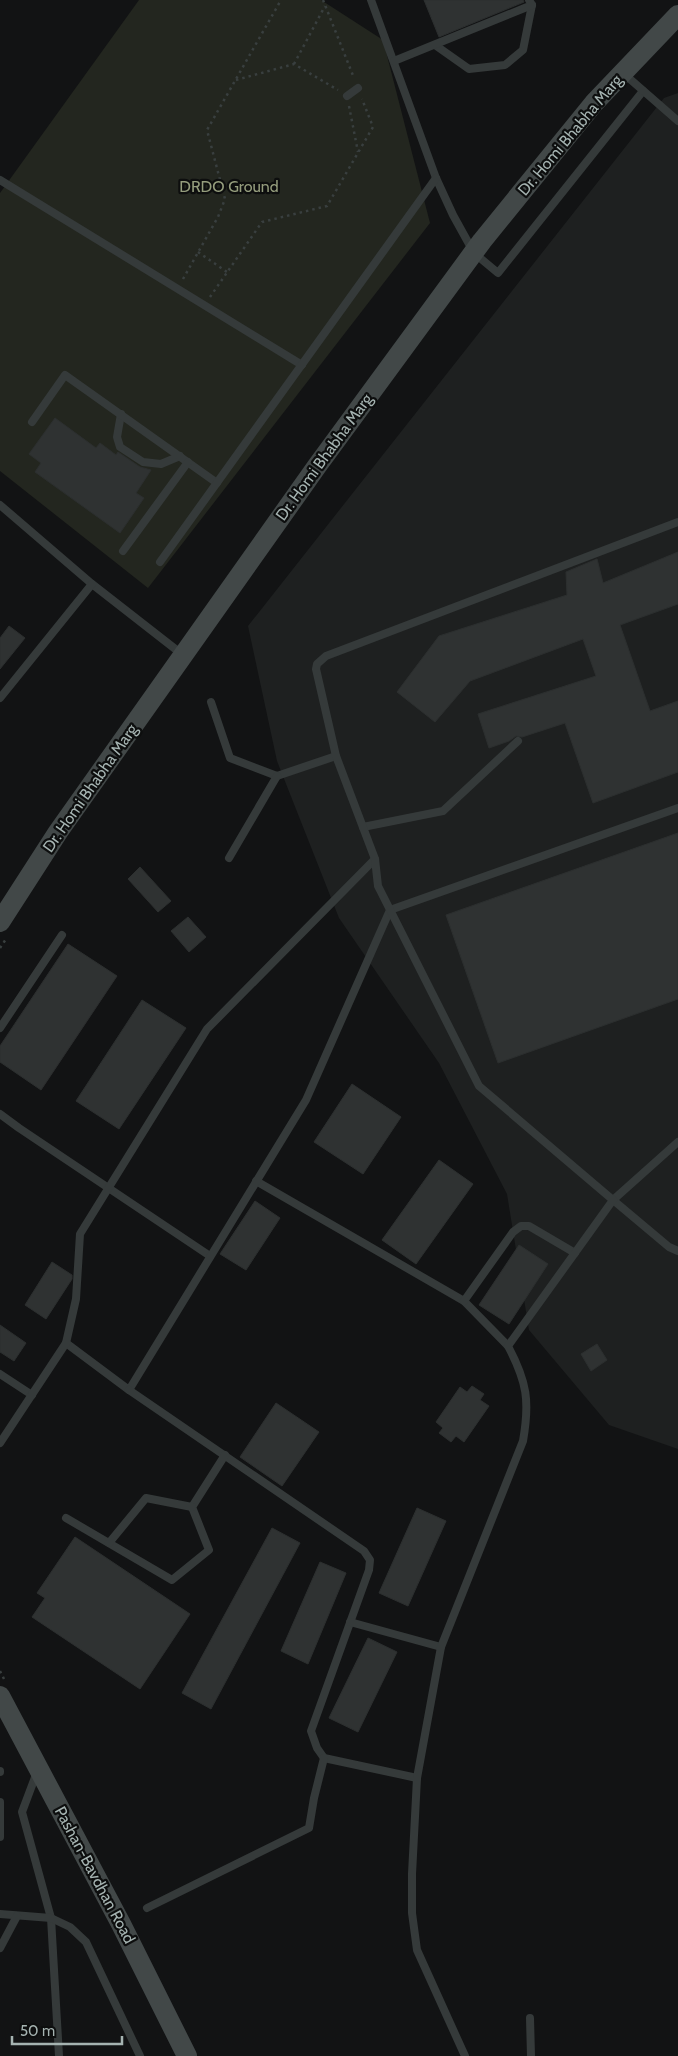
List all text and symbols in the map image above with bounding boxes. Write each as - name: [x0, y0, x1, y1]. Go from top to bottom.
- street label: Dr. Homi Bhabha Marg: [514, 70, 627, 199]
- park label: DRDO Ground: [179, 177, 279, 196]
- street label: Dr. Homi Bhabha Marg: [272, 389, 377, 524]
- street label: Dr. Homi Bhabha Marg: [39, 719, 142, 856]
- street label: Pashan-Bavdhan Road: [51, 1803, 139, 1947]
- scale bar: [12, 2014, 122, 2046]
- text: 50 m: [20, 2022, 55, 2040]

